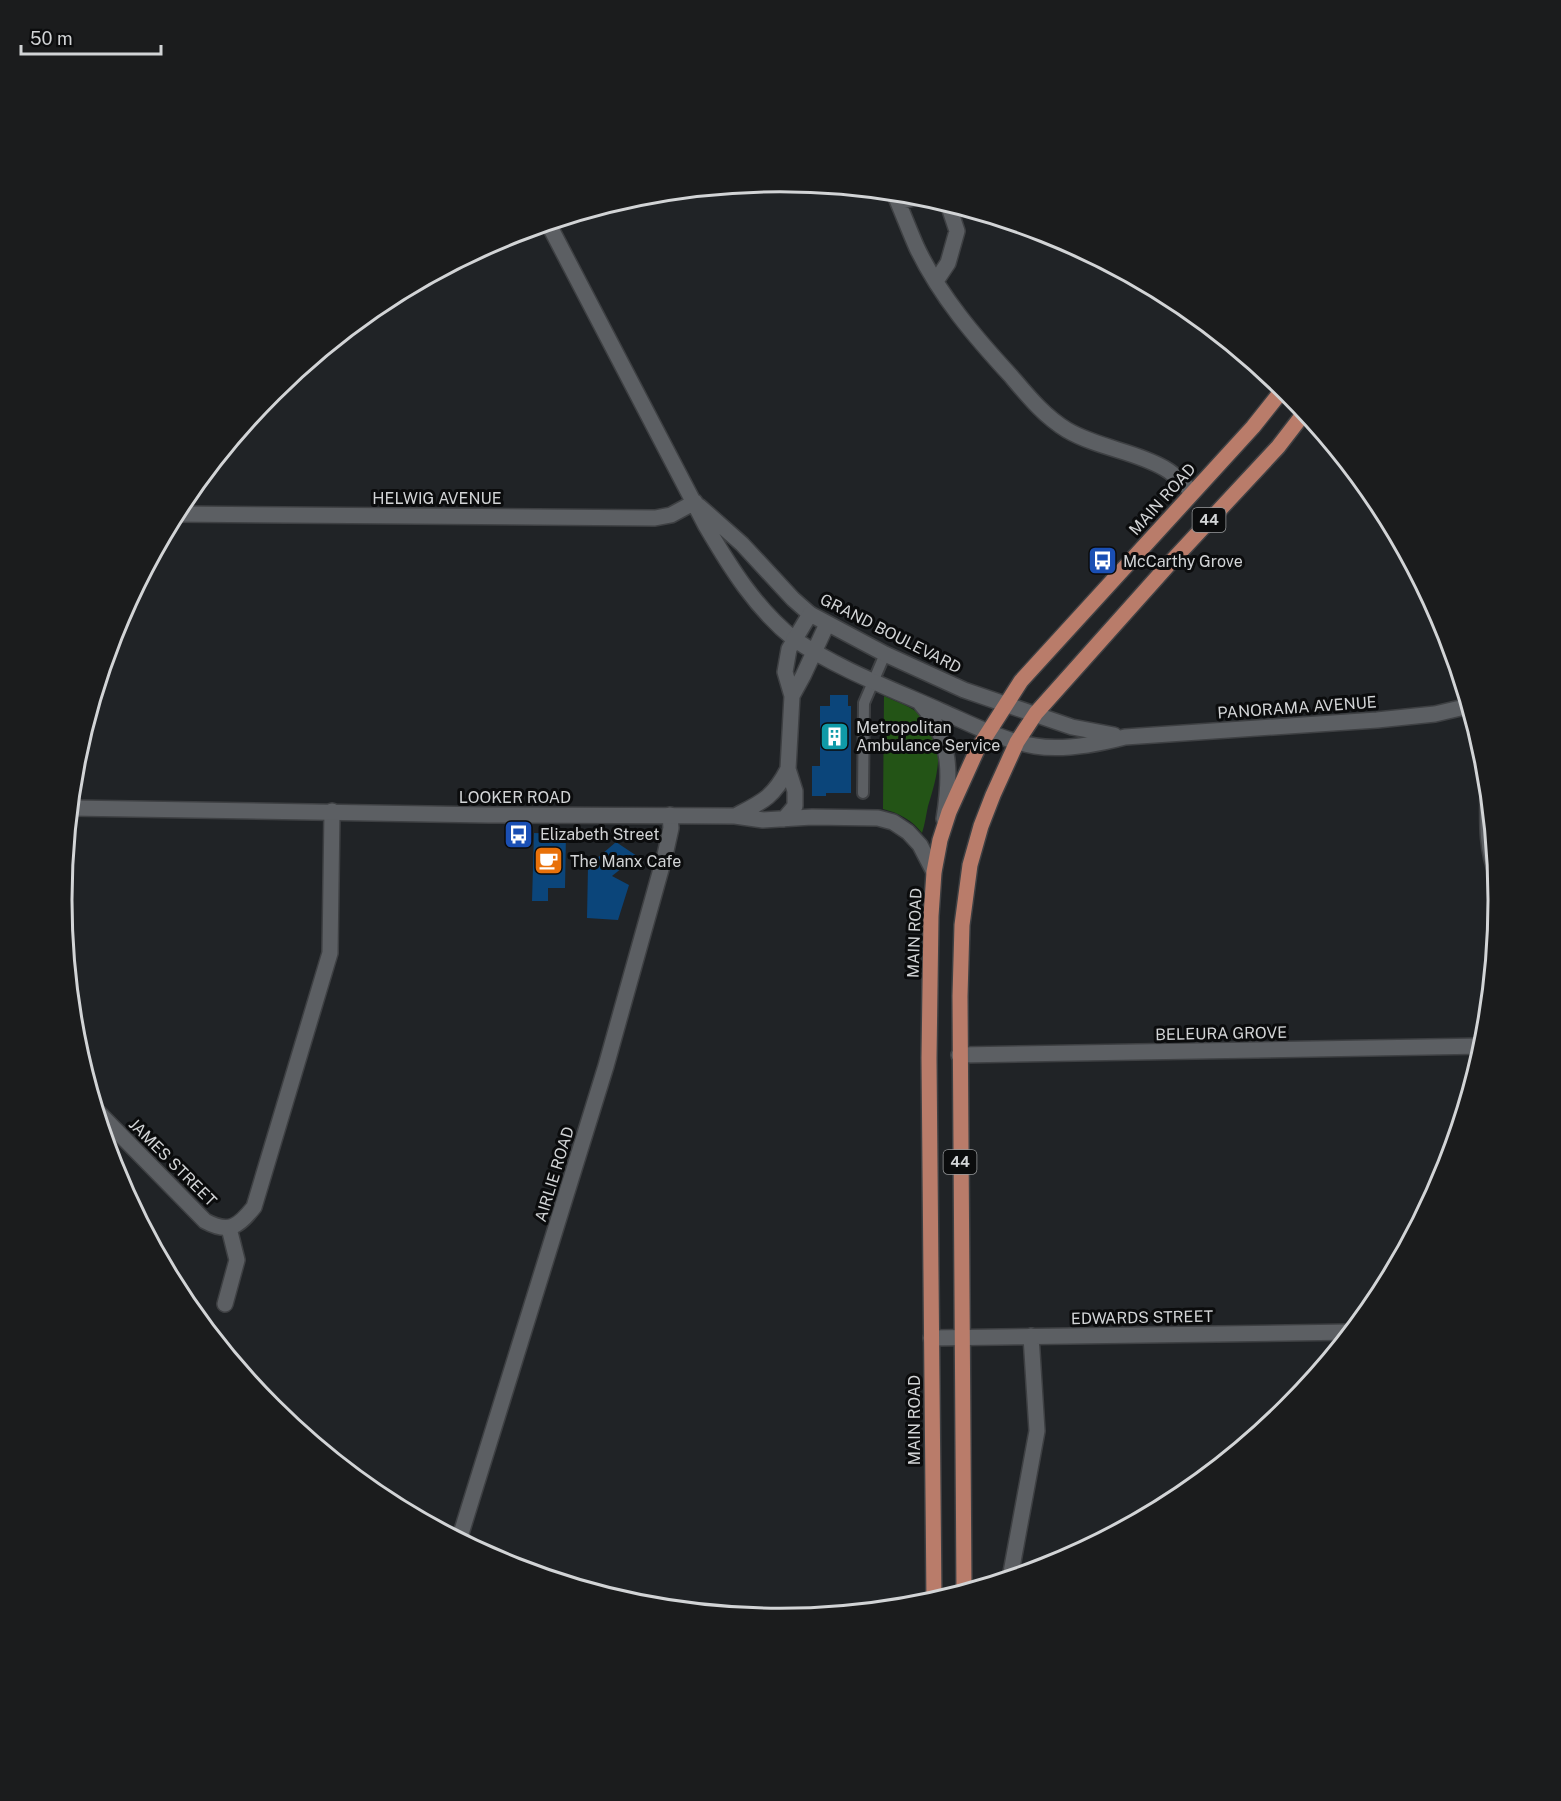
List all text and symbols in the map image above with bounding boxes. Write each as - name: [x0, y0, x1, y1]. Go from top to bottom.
- scale bar: [21, 18, 160, 56]
- text: 50 m: [30, 28, 73, 49]
- street label: MAIN ROAD: [1125, 459, 1200, 539]
- street label: HELWIG AVENUE: [372, 489, 502, 508]
- road number: 44: [1192, 508, 1226, 532]
- bus stop icon: McCarthy Grove: [1086, 545, 1118, 577]
- place label: McCarthy Grove: [1123, 552, 1243, 571]
- street label: GRAND BOULEVARD: [817, 590, 965, 677]
- street label: PANORAMA AVENUE: [1217, 692, 1377, 723]
- place label: Metropolitan Ambulance Service: [856, 718, 1000, 755]
- building icon: Metropolitan Ambulance Service: [819, 720, 851, 752]
- street label: LOOKER ROAD: [459, 788, 571, 807]
- bus stop icon: Elizabeth Street: [503, 818, 535, 850]
- place label: Elizabeth Street: [540, 825, 659, 844]
- cafe icon: The Manx Cafe: [533, 845, 565, 877]
- place label: The Manx Cafe: [570, 852, 681, 871]
- street label: MAIN ROAD: [903, 888, 926, 978]
- street label: BELEURA GROVE: [1155, 1023, 1287, 1044]
- street label: JAMES STREET: [125, 1115, 221, 1211]
- street label: AIRLIE ROAD: [531, 1124, 578, 1224]
- road number: 44: [944, 1150, 976, 1174]
- street label: EDWARDS STREET: [1071, 1307, 1214, 1328]
- street label: MAIN ROAD: [905, 1375, 924, 1465]

